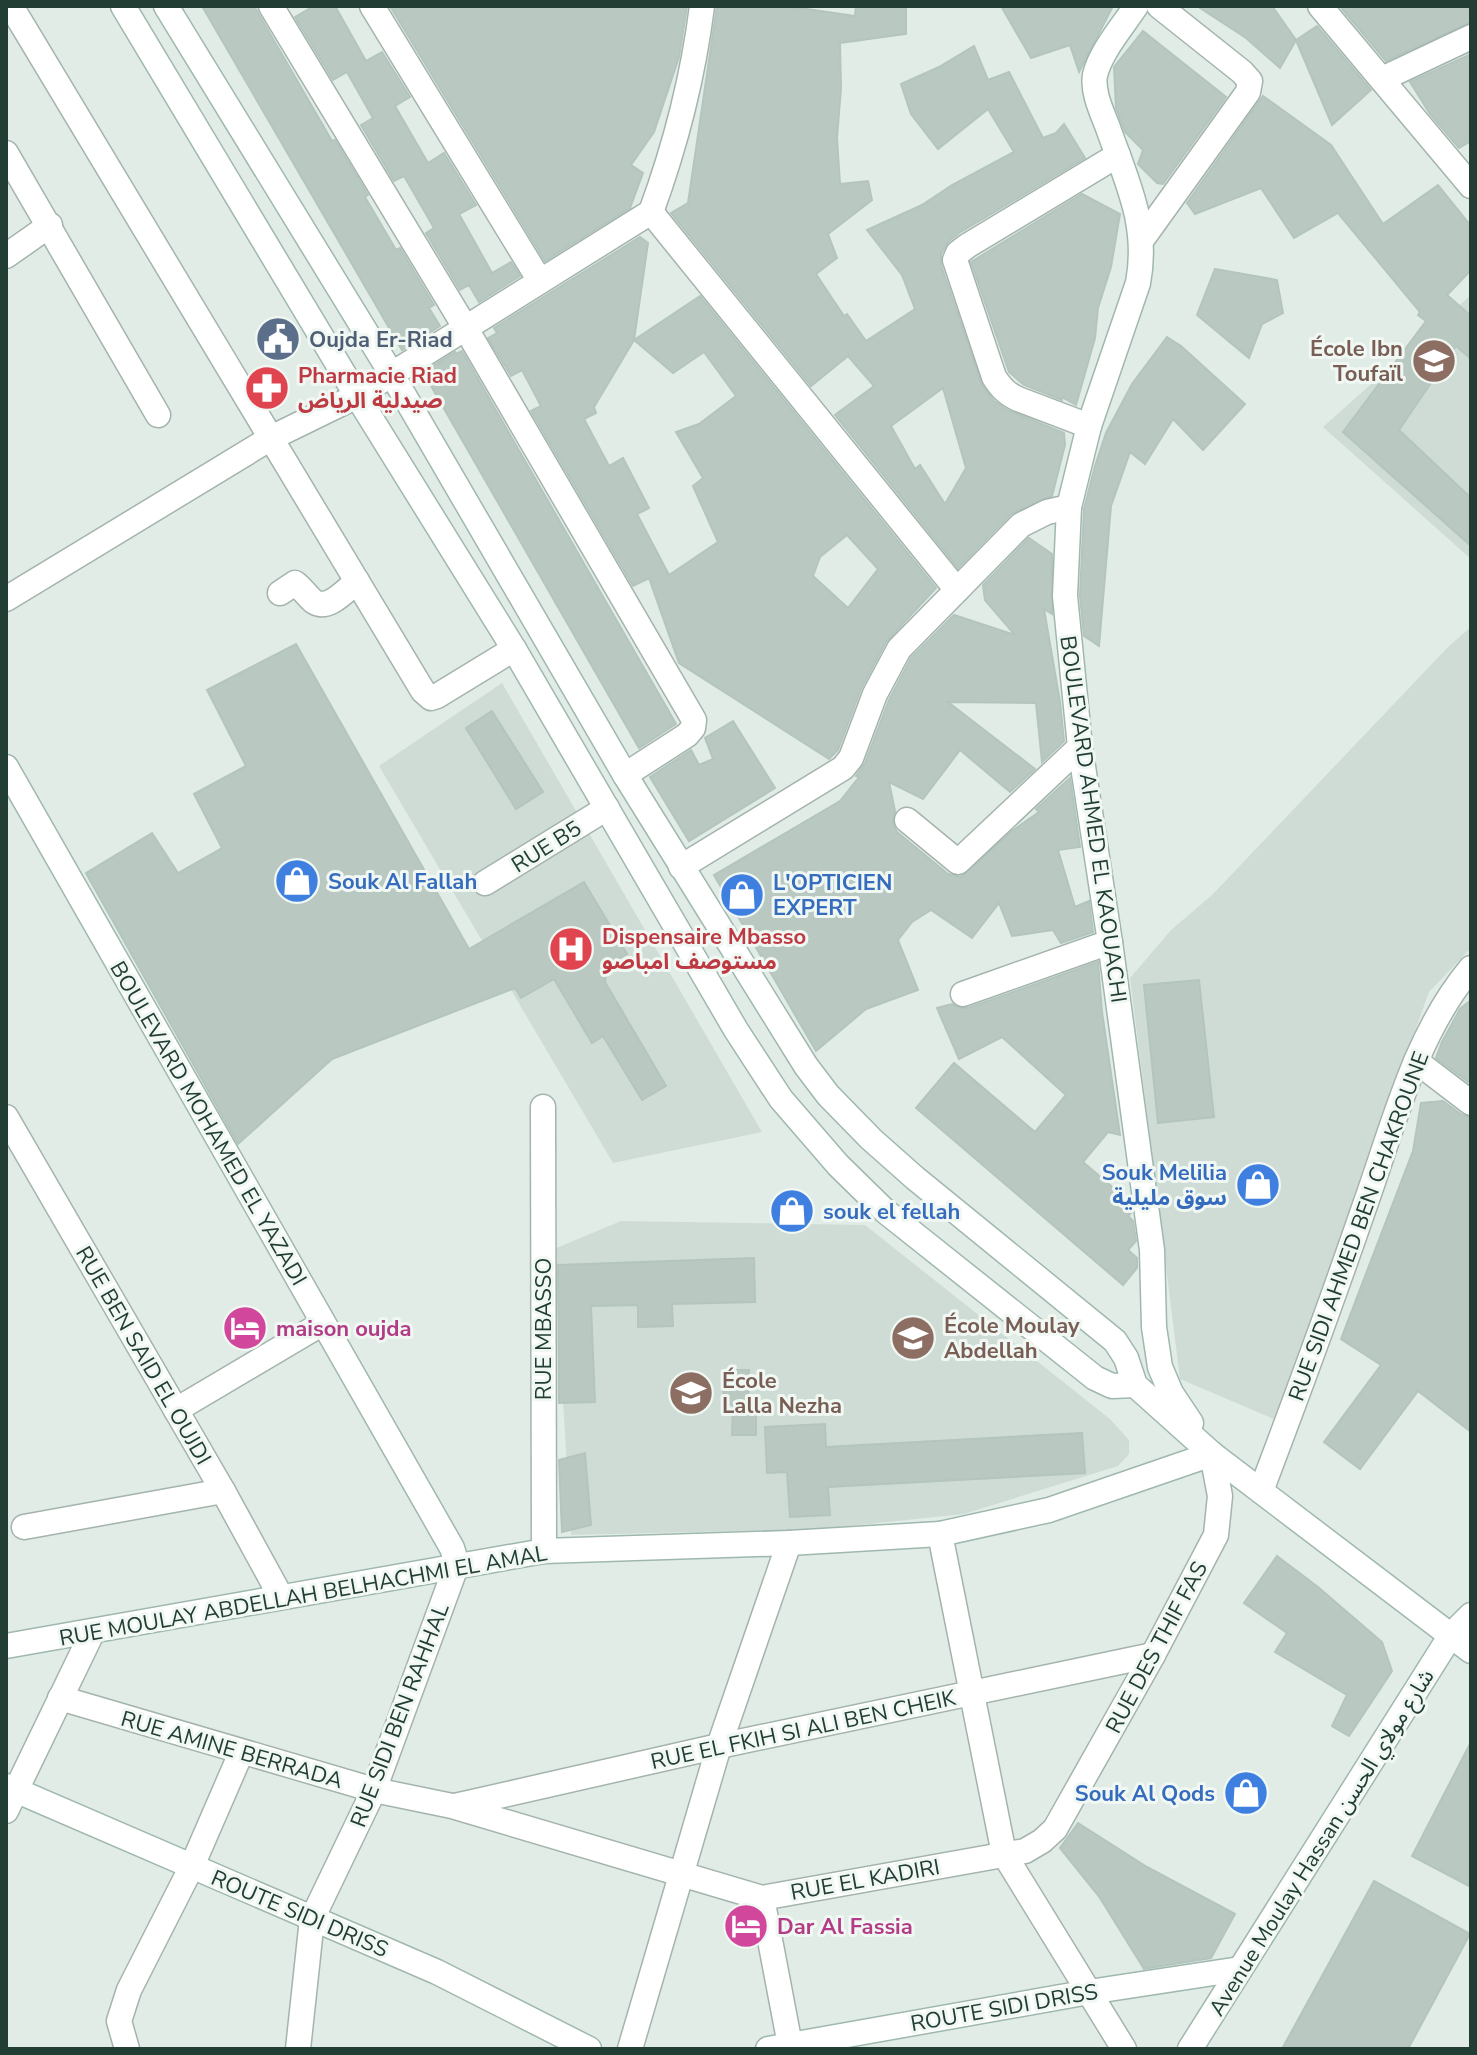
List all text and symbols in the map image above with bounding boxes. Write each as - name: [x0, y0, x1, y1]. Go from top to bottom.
- public building icon: Oujda Er-Riad: [254, 315, 302, 363]
- place label: Oujda Er-Riad: [309, 325, 453, 355]
- place label: École Ibn Toufaïl: [1310, 334, 1403, 389]
- school or university icon: École Ibn Toufaïl: [1410, 337, 1458, 385]
- place label: Pharmacie Riad صيدلية الرياض: [298, 361, 457, 416]
- pharmacy icon: Pharmacie Riad صيدلية الرياض: [243, 364, 291, 412]
- street label: BOULEVARD AHMED EL KAOUACHI: [1052, 634, 1134, 1005]
- street label: RUE B5: [506, 814, 587, 880]
- shop icon: Souk Al Fallah: [273, 857, 321, 905]
- place label: Souk Al Fallah: [328, 867, 477, 897]
- place label: L'OPTICIEN EXPERT: [773, 868, 892, 923]
- shop icon: L'OPTICIEN EXPERT: [718, 871, 766, 919]
- place label: Dispensaire Mbasso مستوصف امباصو: [602, 922, 806, 977]
- hospital icon: Dispensaire Mbasso مستوصف امباصو: [547, 925, 595, 973]
- street label: BOULEVARD MOHAMED EL YAZADI: [103, 956, 314, 1291]
- street label: RUE SIDI AHMED BEN CHAKROUNE: [1282, 1047, 1436, 1405]
- place label: Souk Melilia سوق مليلية: [1102, 1158, 1227, 1213]
- shop icon: Souk Melilia سوق مليلية: [1234, 1161, 1282, 1209]
- shop icon: souk el fellah: [768, 1187, 816, 1235]
- place label: souk el fellah: [823, 1197, 960, 1227]
- street label: RUE BEN SAID EL OUJDI: [68, 1241, 218, 1470]
- street label: RUE MBASSO: [529, 1258, 559, 1400]
- hotel icon: maison oujda: [221, 1304, 269, 1352]
- place label: École Moulay Abdellah: [944, 1311, 1080, 1366]
- place label: maison oujda: [276, 1314, 412, 1344]
- school or university icon: École Moulay Abdellah: [889, 1314, 937, 1362]
- place label: École Lalla Nezha: [722, 1366, 842, 1421]
- school or university icon: École Lalla Nezha: [667, 1369, 715, 1417]
- street label: RUE MOULAY ABDELLAH BELHACHMI EL AMAL: [57, 1538, 549, 1654]
- street label: RUE DES THIF FAS: [1099, 1556, 1215, 1739]
- street label: RUE SIDI BEN RAHHAL: [343, 1599, 457, 1832]
- street label: Avenue Moulay Hassan شارع مولاي الحسن: [1202, 1663, 1442, 2022]
- street label: RUE EL FKIH SI ALI BEN CHEIK: [648, 1683, 960, 1777]
- street label: RUE AMINE BERRADA: [117, 1704, 346, 1796]
- shop icon: Souk Al Qods: [1222, 1769, 1270, 1817]
- place label: Souk Al Qods: [1075, 1779, 1215, 1809]
- street label: RUE EL KADIRI: [788, 1852, 942, 1908]
- street label: ROUTE SIDI DRISS: [206, 1863, 393, 1965]
- hotel icon: Dar Al Fassia: [722, 1902, 770, 1950]
- place label: Dar Al Fassia: [777, 1912, 913, 1942]
- street label: ROUTE SIDI DRISS: [908, 1977, 1100, 2039]

